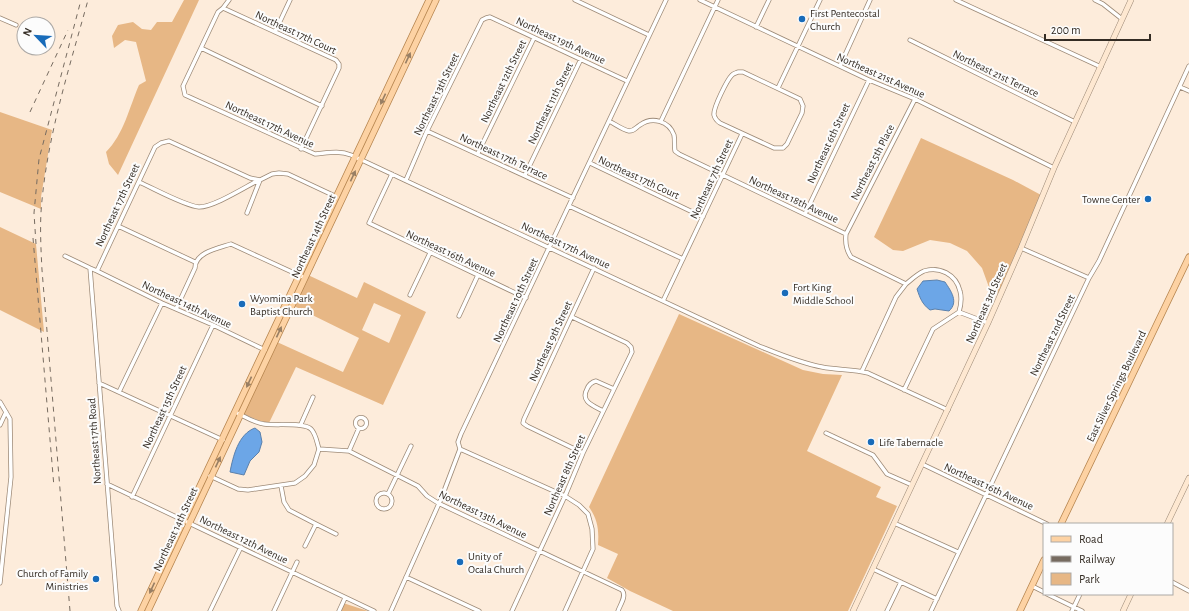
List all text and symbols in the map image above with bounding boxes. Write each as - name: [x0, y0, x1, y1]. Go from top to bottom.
- place label: First Pentecostal Church: [810, 8, 880, 32]
- street label: Northeast 17th Court: [254, 9, 338, 56]
- marker: First Pentecostal Church: [797, 14, 807, 24]
- street label: Northeast 19th Avenue: [515, 15, 607, 66]
- north arrow: [16, 16, 56, 56]
- scale bar: [1045, 16, 1150, 42]
- text: 200 m: [1051, 24, 1081, 36]
- text: N: [21, 26, 34, 38]
- street label: Northeast 12th Street: [479, 38, 528, 124]
- street label: Northeast 21st Terrace: [951, 48, 1041, 99]
- street label: Northeast 13th Street: [412, 51, 461, 137]
- street label: Northeast 21st Avenue: [835, 51, 927, 100]
- one-way arrow: [405, 53, 411, 64]
- street label: Northeast 11th Street: [526, 60, 575, 146]
- one-way arrow: [380, 93, 386, 104]
- street label: Northeast 17th Avenue: [224, 99, 316, 150]
- street label: Northeast 6th Street: [805, 101, 852, 185]
- street label: Northeast 5th Place: [849, 123, 896, 202]
- street label: Northeast 17th Terrace: [458, 131, 549, 182]
- street label: Northeast 7th Street: [688, 137, 735, 221]
- street label: Northeast 17th Court: [597, 154, 681, 201]
- street label: Northeast 17th Street: [93, 162, 142, 248]
- one-way arrow: [350, 170, 356, 182]
- street label: Northeast 18th Avenue: [747, 174, 840, 225]
- street label: Northeast 14th Street: [289, 192, 338, 280]
- place label: Towne Center: [1082, 194, 1140, 205]
- marker: Towne Center: [1143, 194, 1153, 204]
- street label: Northeast 17th Avenue: [520, 220, 612, 271]
- street label: Northeast 16th Avenue: [405, 228, 497, 279]
- street label: Northeast 10th Street: [491, 256, 540, 344]
- street label: Northeast 3rd Street: [964, 261, 1009, 345]
- street label: Northeast 14th Avenue: [140, 279, 233, 330]
- place label: Fort King Middle School: [793, 282, 854, 306]
- marker: Fort King Middle School: [780, 288, 790, 298]
- street label: Northeast 2nd Street: [1028, 292, 1077, 378]
- place label: Wyomina Park Baptist Church: [250, 293, 313, 317]
- marker: Wyomina Park Baptist Church: [237, 299, 247, 309]
- street label: Northeast 9th Street: [527, 299, 574, 383]
- one-way arrow: [277, 325, 283, 337]
- street label: East Silver Springs Boulevard: [1085, 329, 1148, 444]
- street label: Northeast 15th Street: [140, 364, 189, 450]
- one-way arrow: [246, 376, 252, 387]
- street label: Northeast 17th Road: [86, 397, 103, 484]
- street label: Northeast 8th Street: [542, 433, 587, 517]
- marker: Life Tabernacle: [866, 437, 876, 447]
- place label: Life Tabernacle: [879, 437, 943, 448]
- one-way arrow: [215, 456, 221, 467]
- street label: Northeast 16th Avenue: [943, 461, 1035, 512]
- street label: Northeast 14th Street: [151, 485, 200, 573]
- street label: Northeast 13th Avenue: [437, 488, 528, 541]
- street label: Northeast 12th Avenue: [198, 513, 290, 566]
- legend: [1043, 523, 1173, 595]
- text: Road: [1079, 533, 1103, 545]
- place label: Unity of Ocala Church: [468, 551, 524, 575]
- text: Railway: [1079, 553, 1115, 566]
- marker: Unity of Ocala Church: [455, 557, 465, 567]
- place label: Church of Family Ministries: [17, 568, 88, 592]
- text: Park: [1079, 573, 1100, 585]
- marker: Church of Family Ministries: [91, 574, 101, 584]
- one-way arrow: [149, 582, 155, 593]

